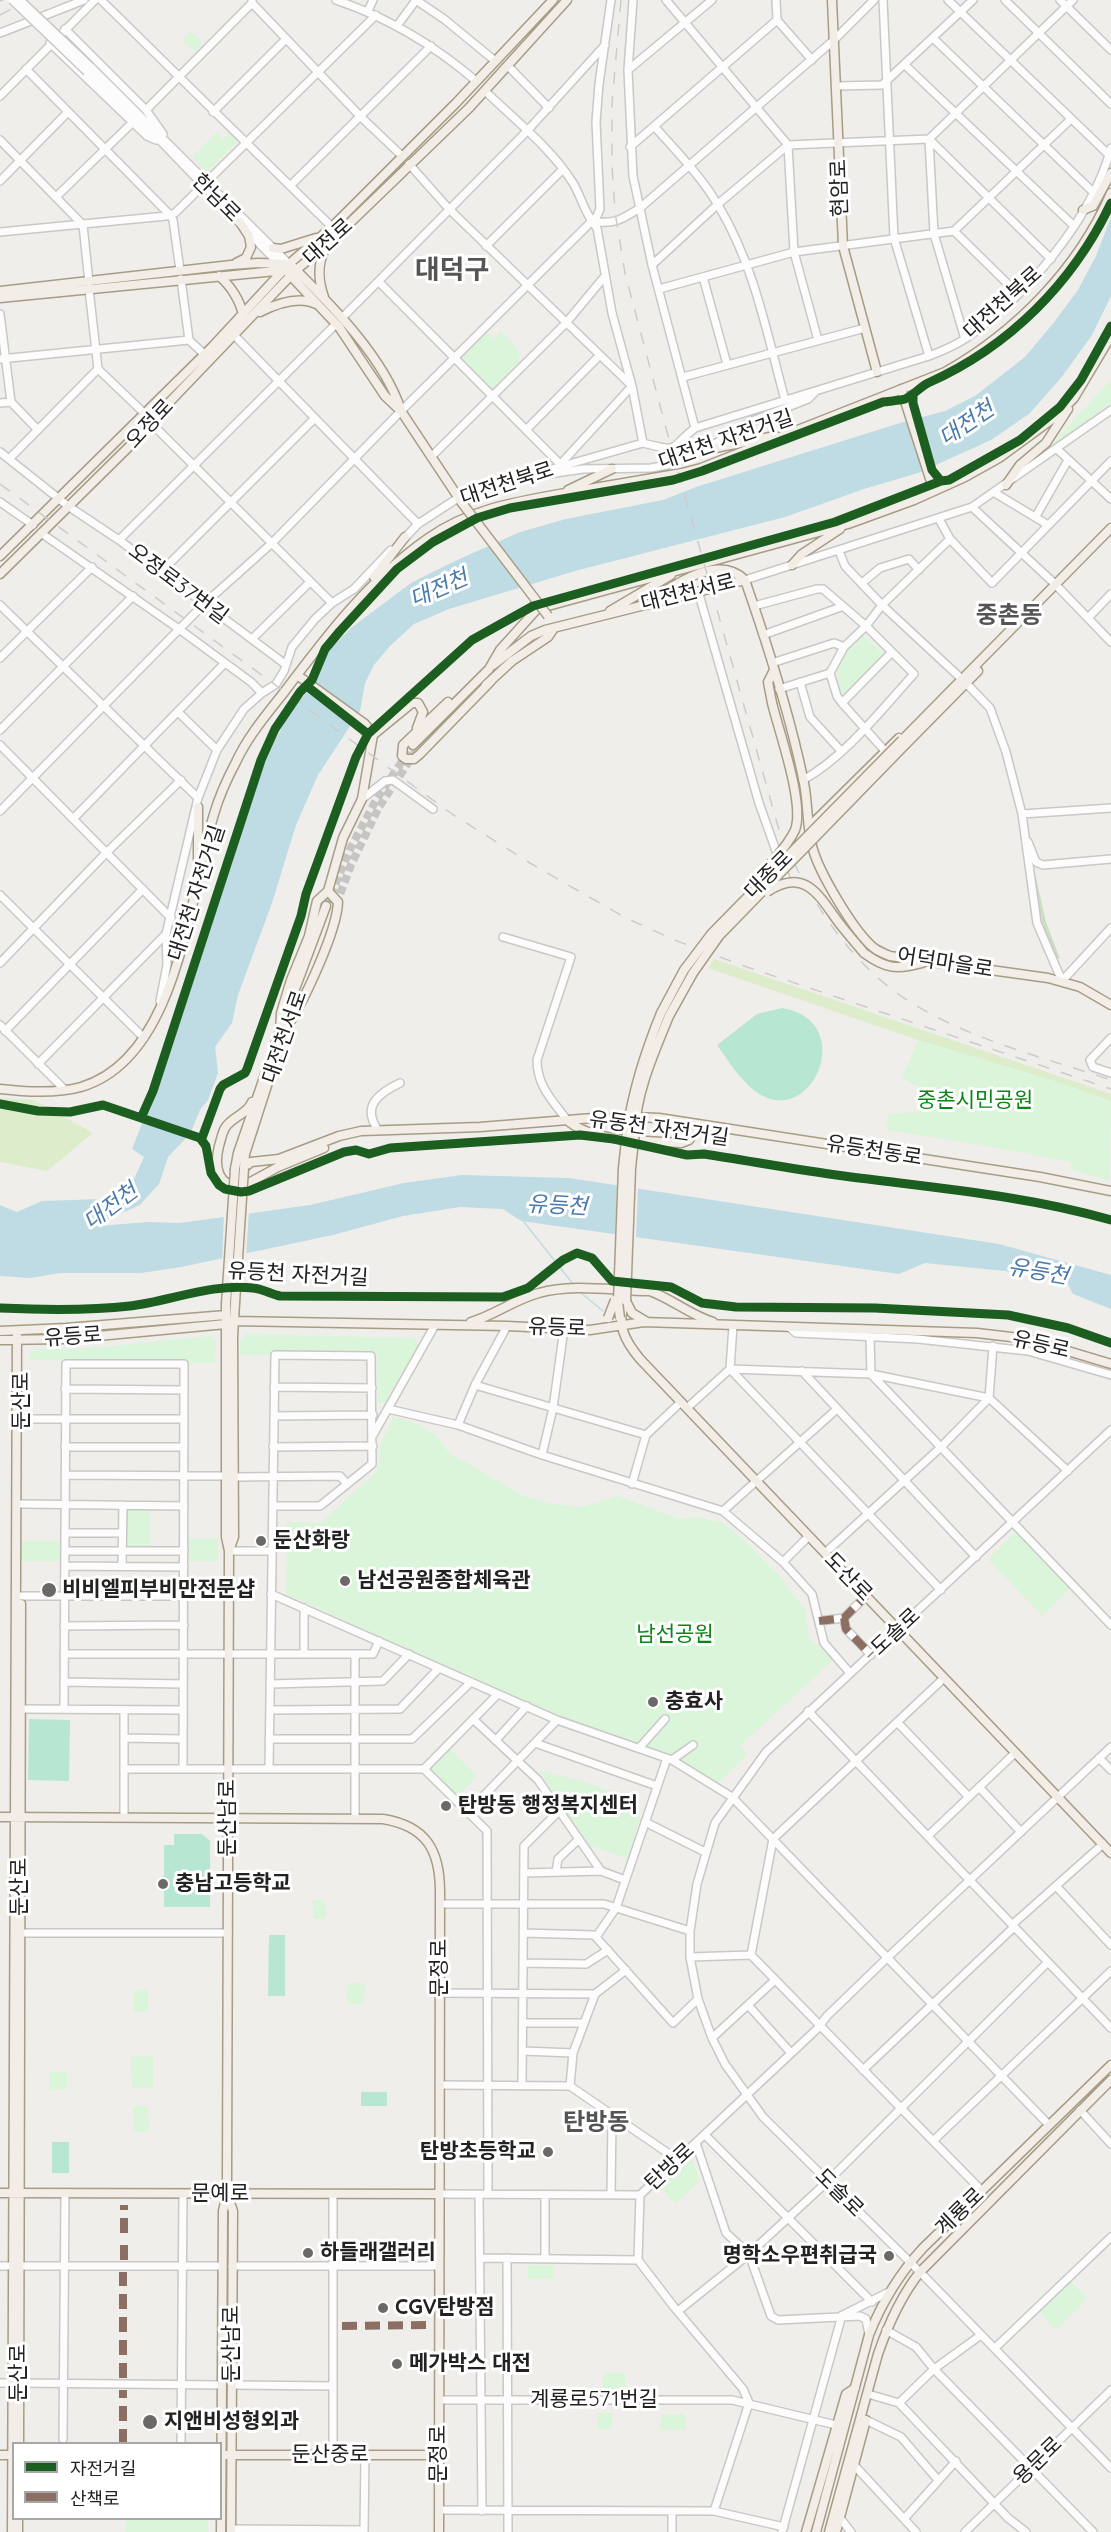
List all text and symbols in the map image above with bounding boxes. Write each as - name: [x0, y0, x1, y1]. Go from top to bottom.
- street label: 현암로: [826, 159, 854, 217]
- street label: 한남로: [187, 169, 245, 227]
- street label: 대전로: [298, 213, 358, 271]
- district label: 대덕구: [415, 255, 489, 287]
- street label: 대전천북로: [959, 261, 1047, 345]
- street label: 오정로: [121, 394, 179, 454]
- water label: 대전천: [934, 396, 1000, 452]
- street label: 대전천 자전거길: [655, 405, 797, 475]
- street label: 대전천북로: [457, 457, 557, 511]
- street label: 오정로37번길: [123, 538, 233, 630]
- water label: 대전천: [406, 565, 472, 613]
- street label: 대전천서로: [638, 569, 738, 617]
- district label: 중촌동: [976, 602, 1042, 630]
- street label: 대전천 자전거길: [163, 822, 231, 964]
- street label: 대종로: [740, 846, 798, 904]
- street label: 어덕마을로: [895, 943, 995, 983]
- street label: 대전천서로: [257, 987, 313, 1087]
- park label: 중촌시민공원: [917, 1088, 1033, 1114]
- street label: 유동천 자전거길: [587, 1107, 731, 1151]
- street label: 유등천동로: [824, 1131, 924, 1171]
- water label: 대전천: [79, 1178, 143, 1236]
- water label: 유등천: [526, 1191, 588, 1221]
- water label: 유등천: [1006, 1254, 1070, 1290]
- street label: 유등천 자전거길: [227, 1259, 369, 1291]
- street label: 유등로: [528, 1314, 586, 1342]
- street label: 유등로: [43, 1322, 103, 1352]
- street label: 유등로: [1010, 1326, 1072, 1364]
- street label: 둔산로: [9, 1372, 35, 1430]
- place label: 둔산화랑: [273, 1528, 350, 1554]
- marker: 둔산화랑: [254, 1534, 268, 1548]
- street label: 도산로: [819, 1547, 877, 1607]
- place label: 남선공원종합체육관: [357, 1568, 531, 1594]
- marker: 남선공원종합체육관: [338, 1574, 352, 1588]
- place label: 비비엘피부비만전문샵: [62, 1577, 255, 1603]
- marker: 비비엘피부비만전문샵: [40, 1581, 58, 1599]
- street label: 도솔로: [866, 1603, 926, 1661]
- park label: 남선공원: [636, 1622, 714, 1648]
- place label: 충효사: [665, 1689, 723, 1715]
- marker: 충효사: [646, 1695, 660, 1709]
- street label: 둔산남로: [215, 1779, 241, 1857]
- place label: 탄방동 행정복지센터: [458, 1793, 638, 1819]
- marker: 탄방동 행정복지센터: [439, 1799, 453, 1813]
- street label: 둔산로: [7, 1858, 33, 1916]
- place label: 충남고등학교: [175, 1871, 291, 1897]
- marker: 충남고등학교: [156, 1877, 170, 1891]
- street label: 문정로: [427, 1939, 453, 1997]
- district label: 탄방동: [563, 2109, 629, 2137]
- street label: 탄방로: [640, 2138, 700, 2196]
- place label: 탄방초등학교: [420, 2139, 536, 2165]
- marker: 탄방초등학교: [541, 2145, 555, 2159]
- street label: 도솔로: [810, 2164, 868, 2222]
- street label: 문예로: [191, 2181, 249, 2207]
- street label: 계룡로: [930, 2183, 990, 2241]
- place label: 하들래갤러리: [320, 2240, 436, 2266]
- place label: 명학소우편취급국: [722, 2243, 877, 2269]
- marker: 하들래갤러리: [301, 2246, 315, 2260]
- marker: 명학소우편취급국: [882, 2249, 896, 2263]
- place label: CGV탄방점: [395, 2295, 495, 2321]
- marker: CGV탄방점: [376, 2301, 390, 2315]
- street label: 둔산남로: [219, 2305, 245, 2383]
- street label: 둔산로: [6, 2344, 32, 2402]
- place label: 메가박스 대전: [409, 2351, 531, 2377]
- marker: 메가박스 대전: [390, 2357, 404, 2371]
- street label: 계룡로571번길: [530, 2387, 658, 2413]
- place label: 지앤비성형외과: [164, 2409, 299, 2435]
- marker: 지앤비성형외과: [141, 2413, 159, 2431]
- street label: 문정로: [426, 2425, 452, 2483]
- street label: 용문로: [1008, 2432, 1068, 2490]
- legend: [12, 2442, 222, 2520]
- street label: 둔산중로: [291, 2442, 369, 2468]
- text: 자전거길: [70, 2457, 136, 2480]
- text: 산책로: [70, 2487, 120, 2510]

